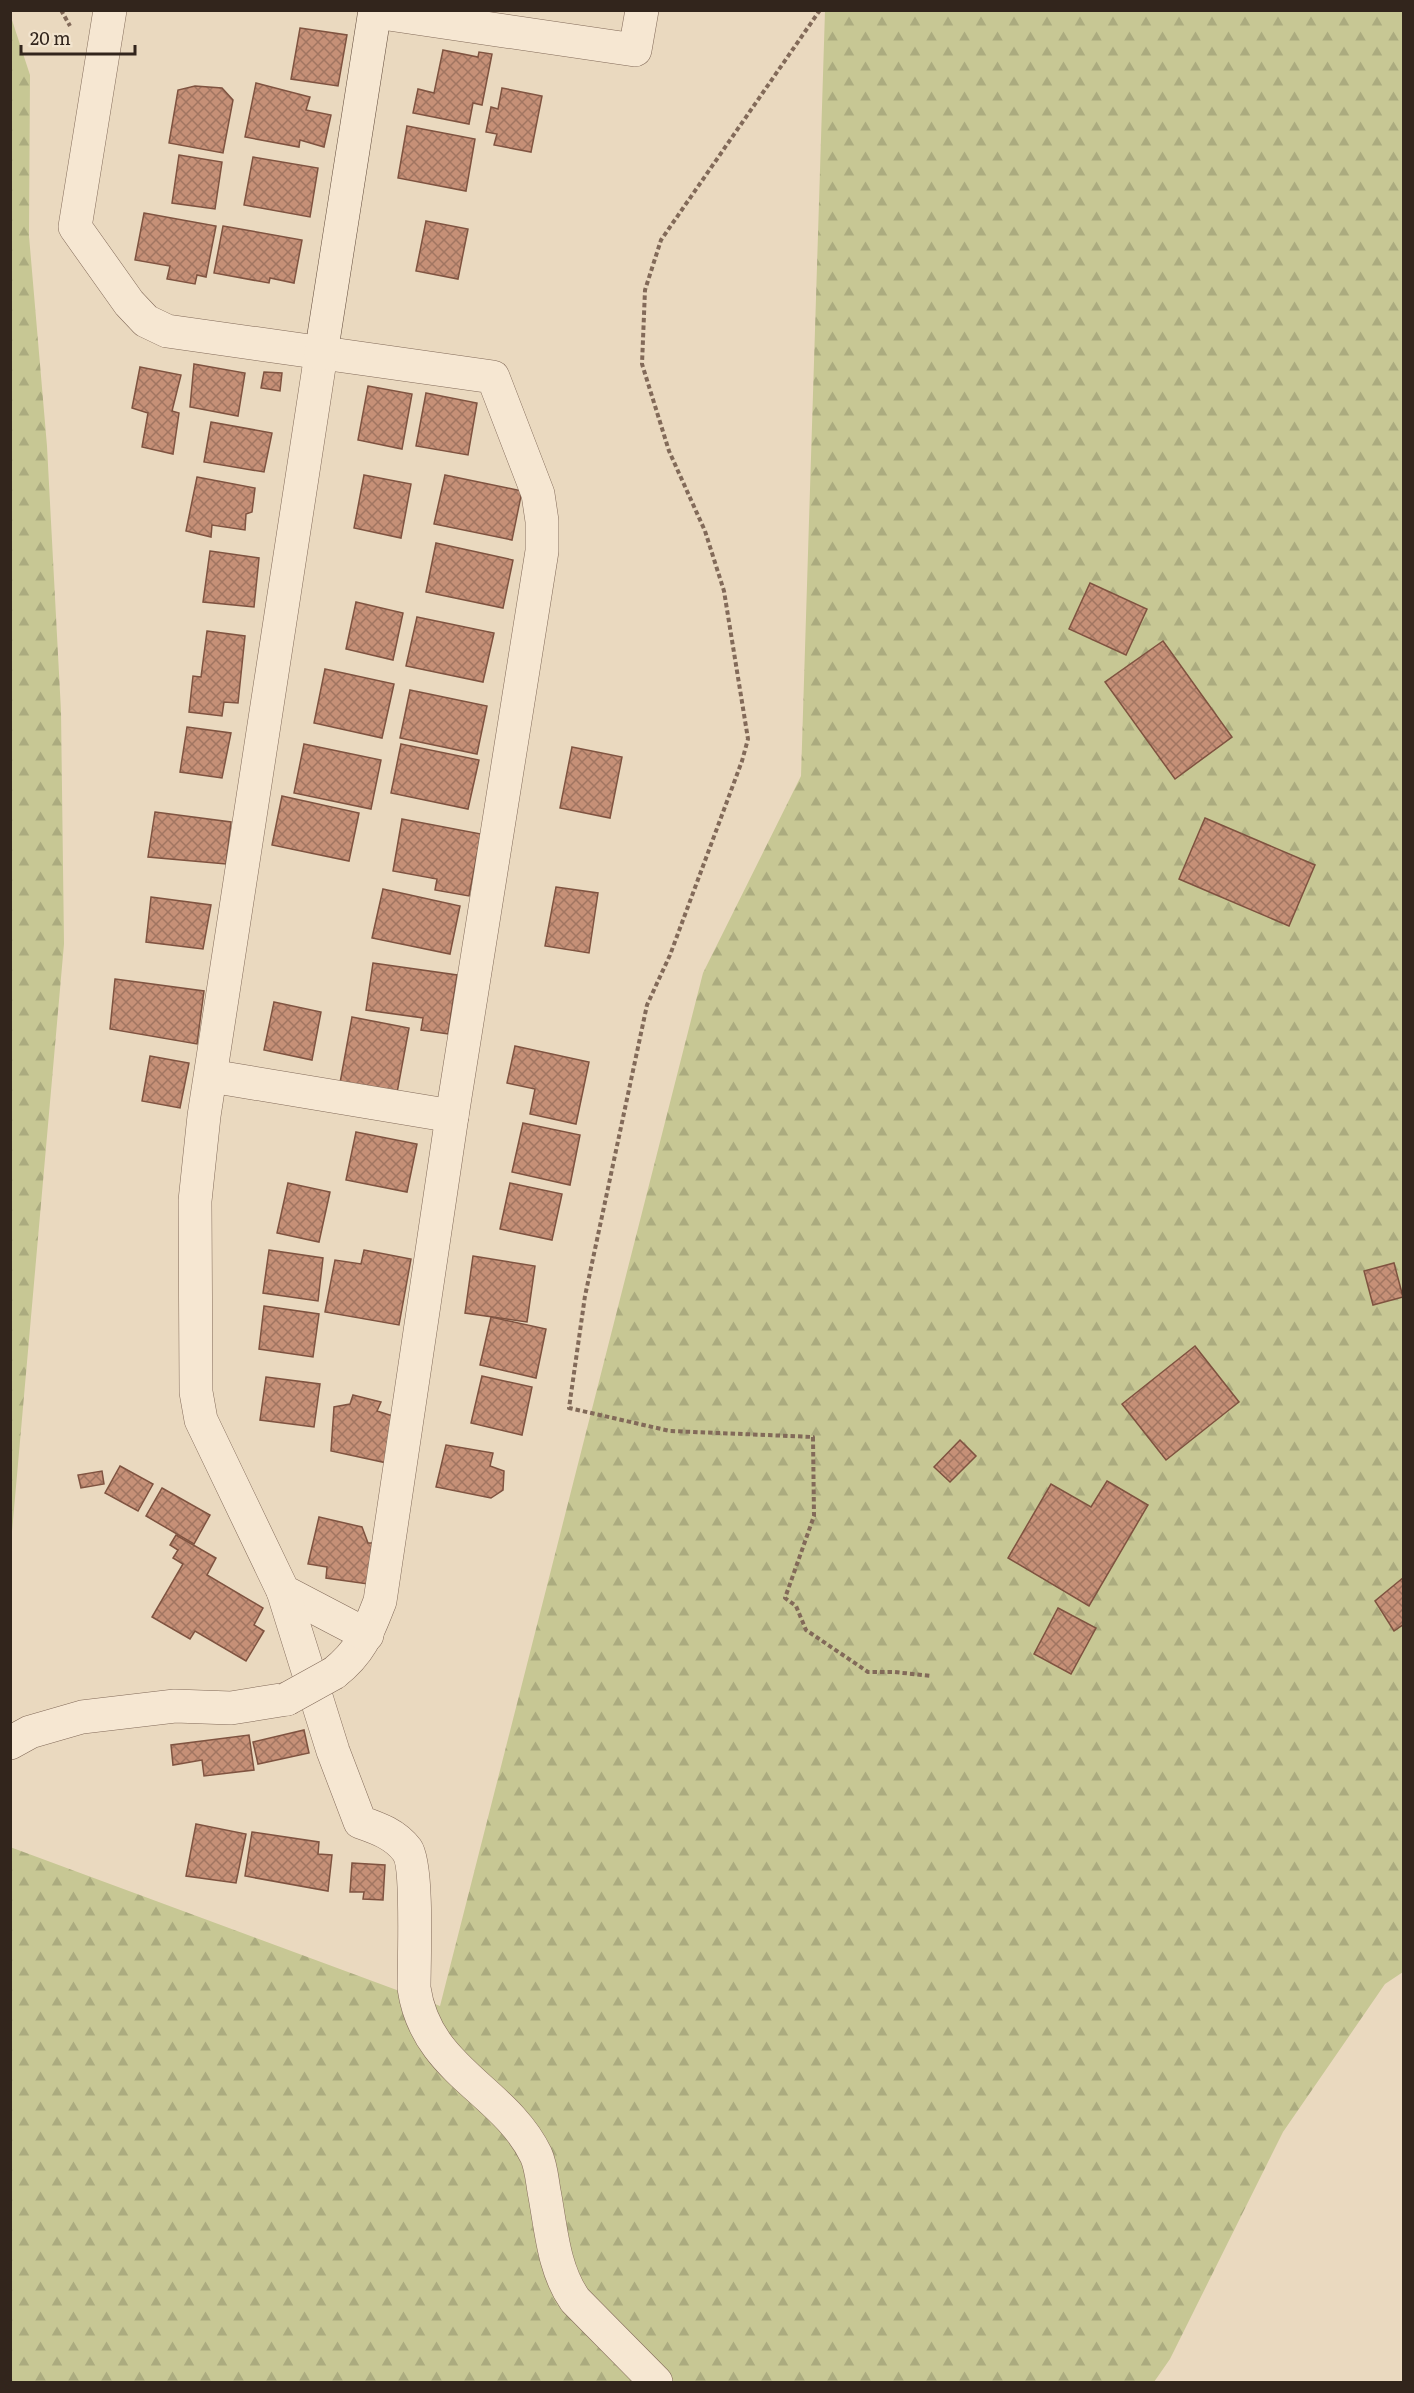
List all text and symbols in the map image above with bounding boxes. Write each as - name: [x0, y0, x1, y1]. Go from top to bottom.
- scale bar: [21, 18, 135, 56]
- text: 20 m: [30, 24, 71, 51]

